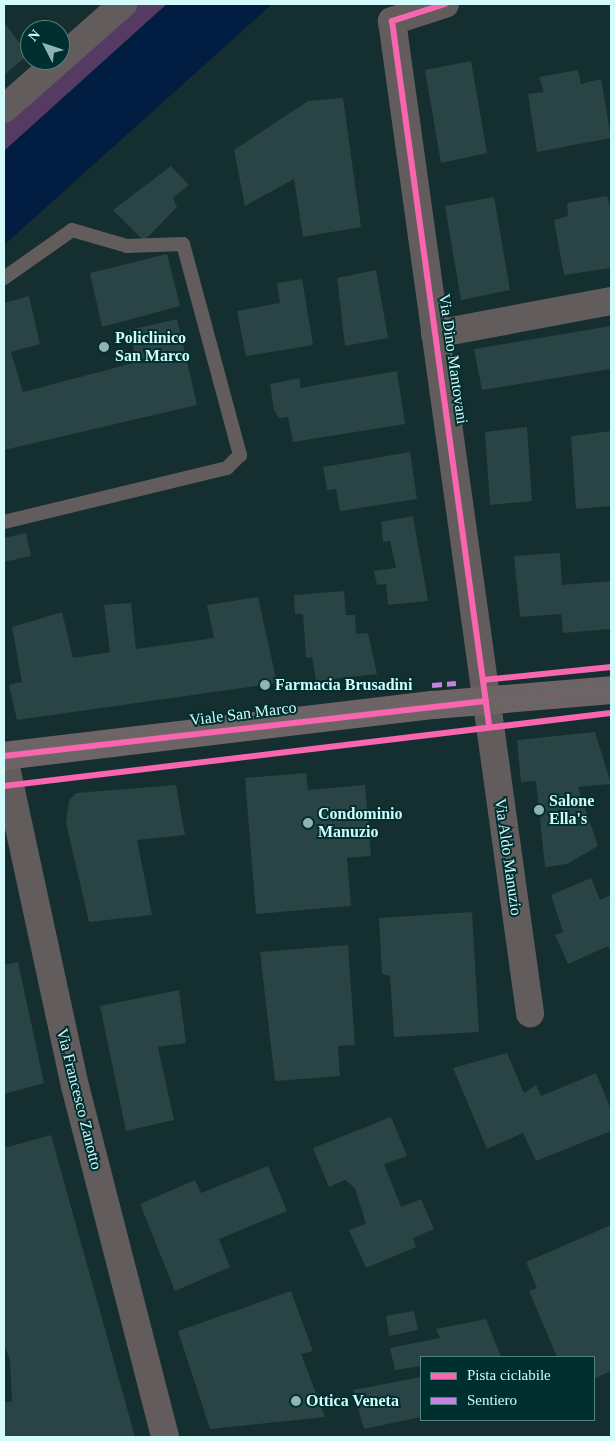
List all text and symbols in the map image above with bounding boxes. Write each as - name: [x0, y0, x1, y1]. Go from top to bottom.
- north arrow: [20, 20, 70, 70]
- text: N: [25, 27, 43, 44]
- street label: Via Dino Mantovani: [434, 293, 472, 425]
- place label: Policlinico San Marco: [115, 328, 190, 366]
- marker: Policlinico San Marco: [97, 340, 111, 354]
- place label: Farmacia Brusadini: [275, 675, 412, 695]
- marker: Farmacia Brusadini: [259, 679, 271, 691]
- street label: Viale San Marco: [189, 698, 297, 730]
- place label: Salone Ella's: [549, 791, 594, 829]
- street label: Via Aldo Manuzio: [490, 797, 526, 917]
- place label: Condominio Manuzio: [318, 804, 402, 842]
- marker: Salone Ella's: [533, 804, 545, 816]
- marker: Condominio Manuzio: [302, 817, 314, 829]
- street label: Via Francesco Zanotto: [52, 1026, 106, 1172]
- legend: [420, 1356, 595, 1421]
- text: Pista ciclabile: [467, 1367, 551, 1383]
- place label: Ottica Veneta: [306, 1391, 399, 1411]
- text: Sentiero: [467, 1392, 517, 1408]
- marker: Ottica Veneta: [290, 1395, 302, 1407]

